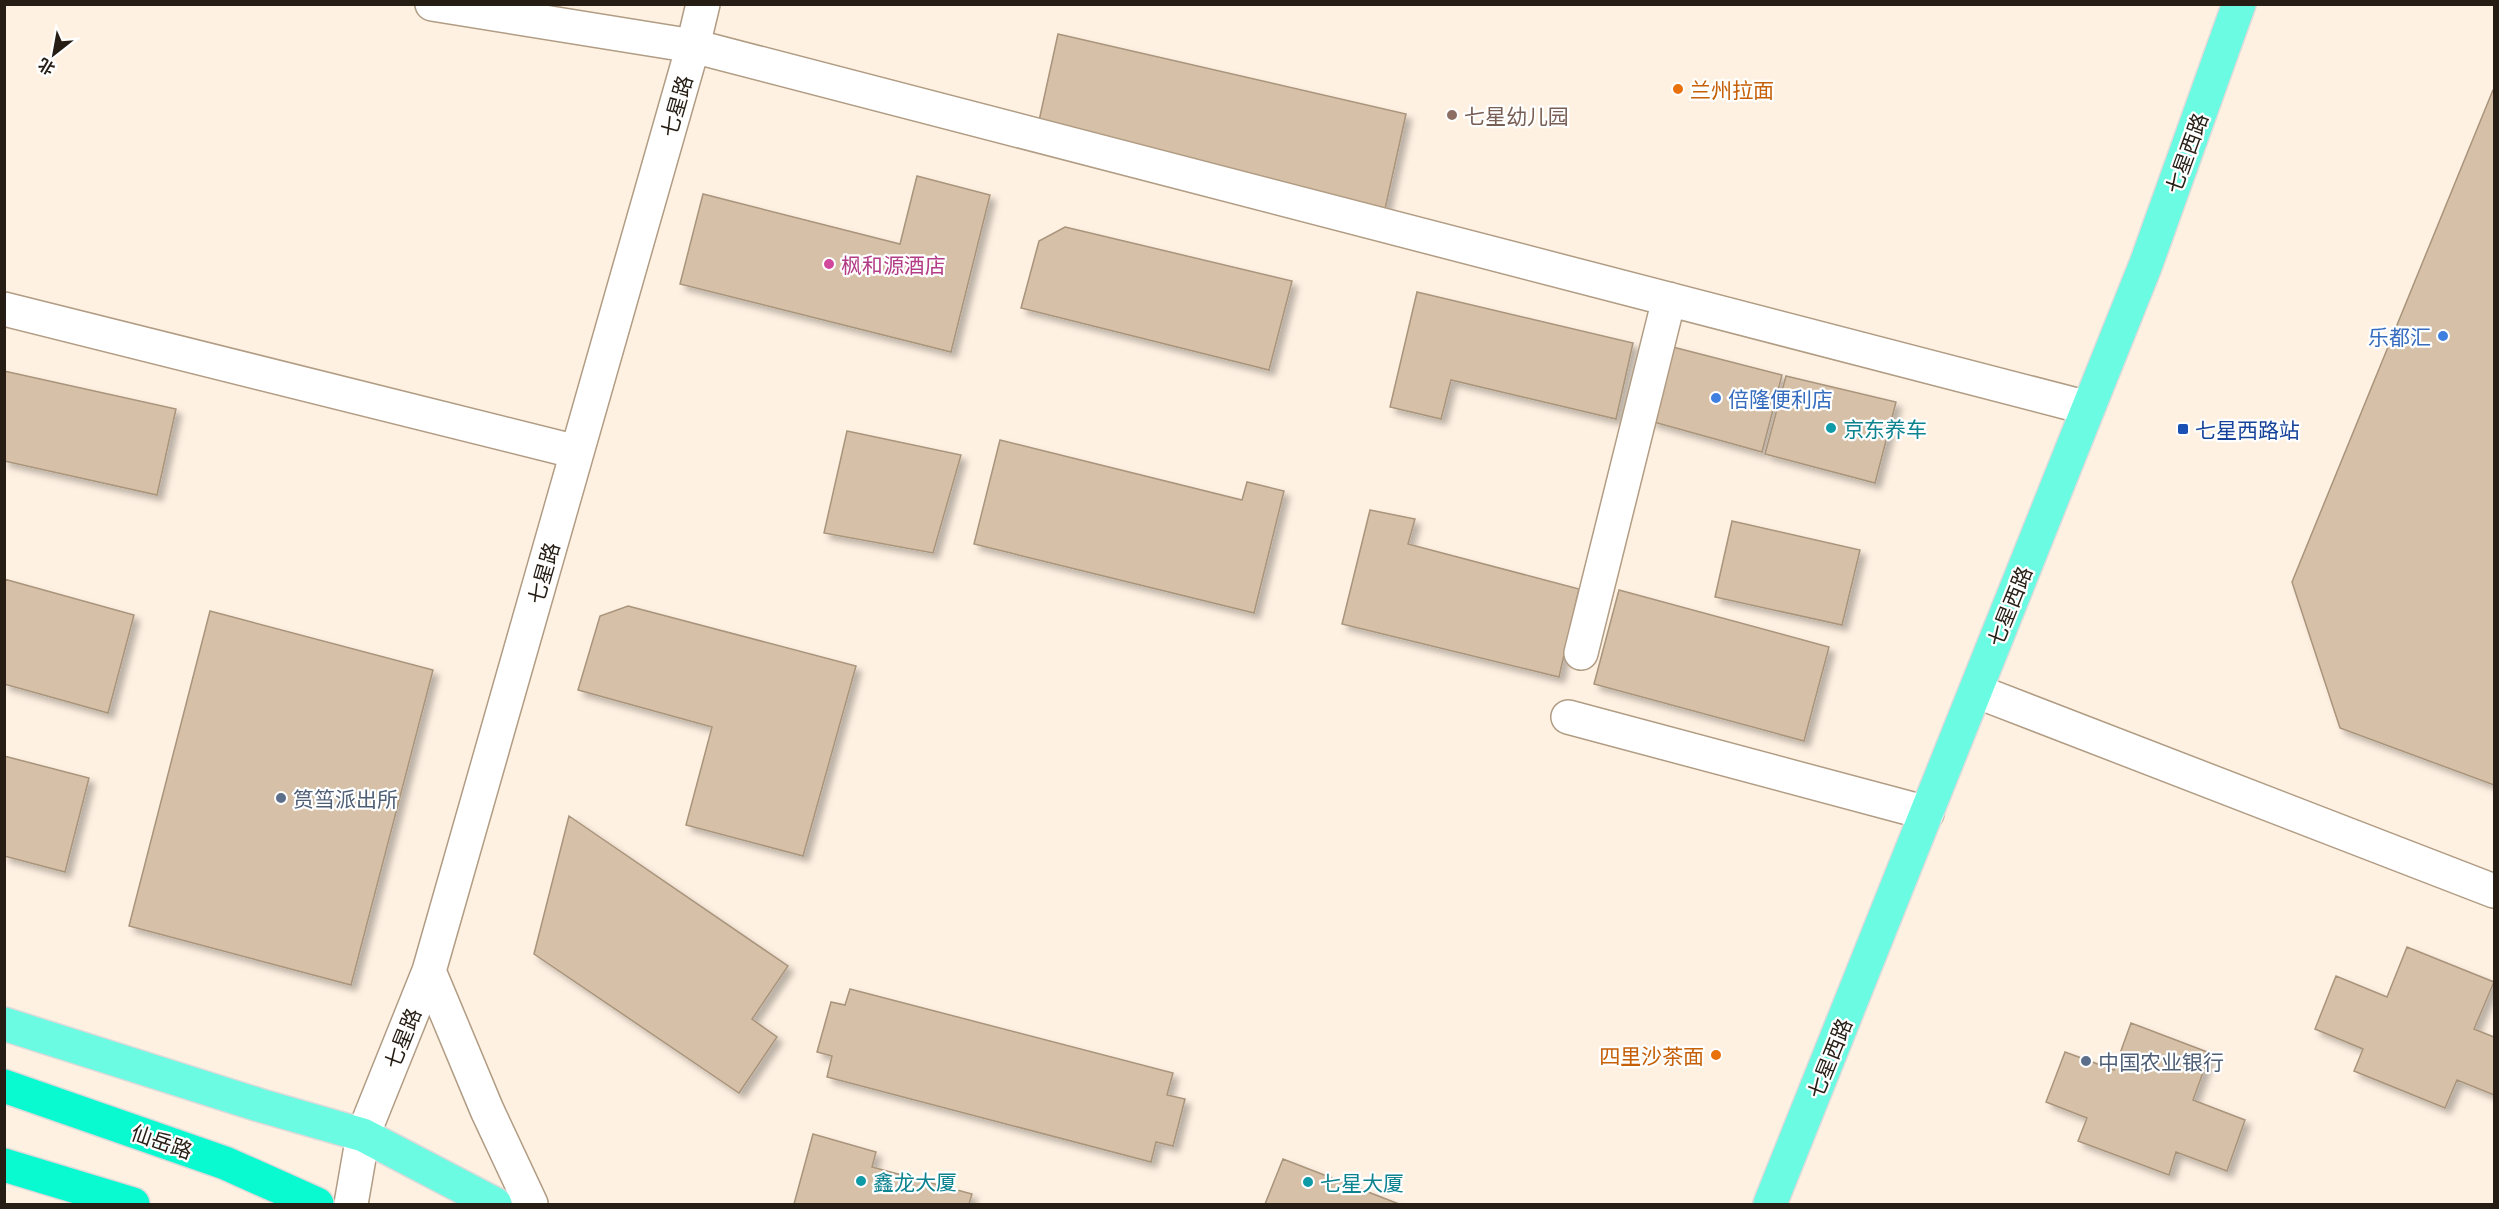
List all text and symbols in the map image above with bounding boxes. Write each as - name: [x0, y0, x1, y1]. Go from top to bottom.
- north arrow: [24, 24, 84, 84]
- text: 北: [34, 55, 58, 80]
- street label: 七星路: [655, 72, 697, 140]
- place label: 兰州拉面: [1690, 77, 1774, 102]
- marker: 兰州拉面: [1671, 82, 1685, 96]
- place label: 七星幼儿园: [1464, 103, 1569, 128]
- marker: 七星幼儿园: [1445, 108, 1459, 122]
- street label: 七星西路: [2160, 109, 2212, 197]
- place label: 枫和源酒店: [841, 252, 946, 277]
- marker: 枫和源酒店: [822, 257, 836, 271]
- place label: 乐都汇: [2368, 324, 2431, 349]
- marker: 乐都汇: [2436, 329, 2450, 343]
- place label: 倍隆便利店: [1728, 386, 1833, 411]
- marker: 倍隆便利店: [1709, 391, 1723, 405]
- place label: 京东养车: [1843, 416, 1927, 441]
- place label: 七星西路站: [2195, 417, 2300, 442]
- marker: 京东养车: [1824, 421, 1838, 435]
- marker: 七星西路站: [2176, 422, 2190, 436]
- street label: 七星路: [522, 539, 564, 607]
- street label: 七星西路: [1982, 562, 2036, 650]
- place label: 筼筜派出所: [293, 786, 398, 811]
- marker: 筼筜派出所: [274, 791, 288, 805]
- street label: 七星路: [379, 1004, 425, 1072]
- street label: 七星西路: [1802, 1014, 1856, 1102]
- place label: 四里沙茶面: [1599, 1043, 1704, 1068]
- marker: 四里沙茶面: [1709, 1048, 1723, 1062]
- place label: 中国农业银行: [2098, 1049, 2224, 1074]
- marker: 中国农业银行: [2079, 1054, 2093, 1068]
- street label: 仙岳路: [128, 1119, 196, 1163]
- place label: 鑫龙大厦: [873, 1169, 957, 1194]
- place label: 七星大厦: [1320, 1170, 1404, 1195]
- marker: 鑫龙大厦: [854, 1174, 868, 1188]
- marker: 七星大厦: [1301, 1175, 1315, 1189]

